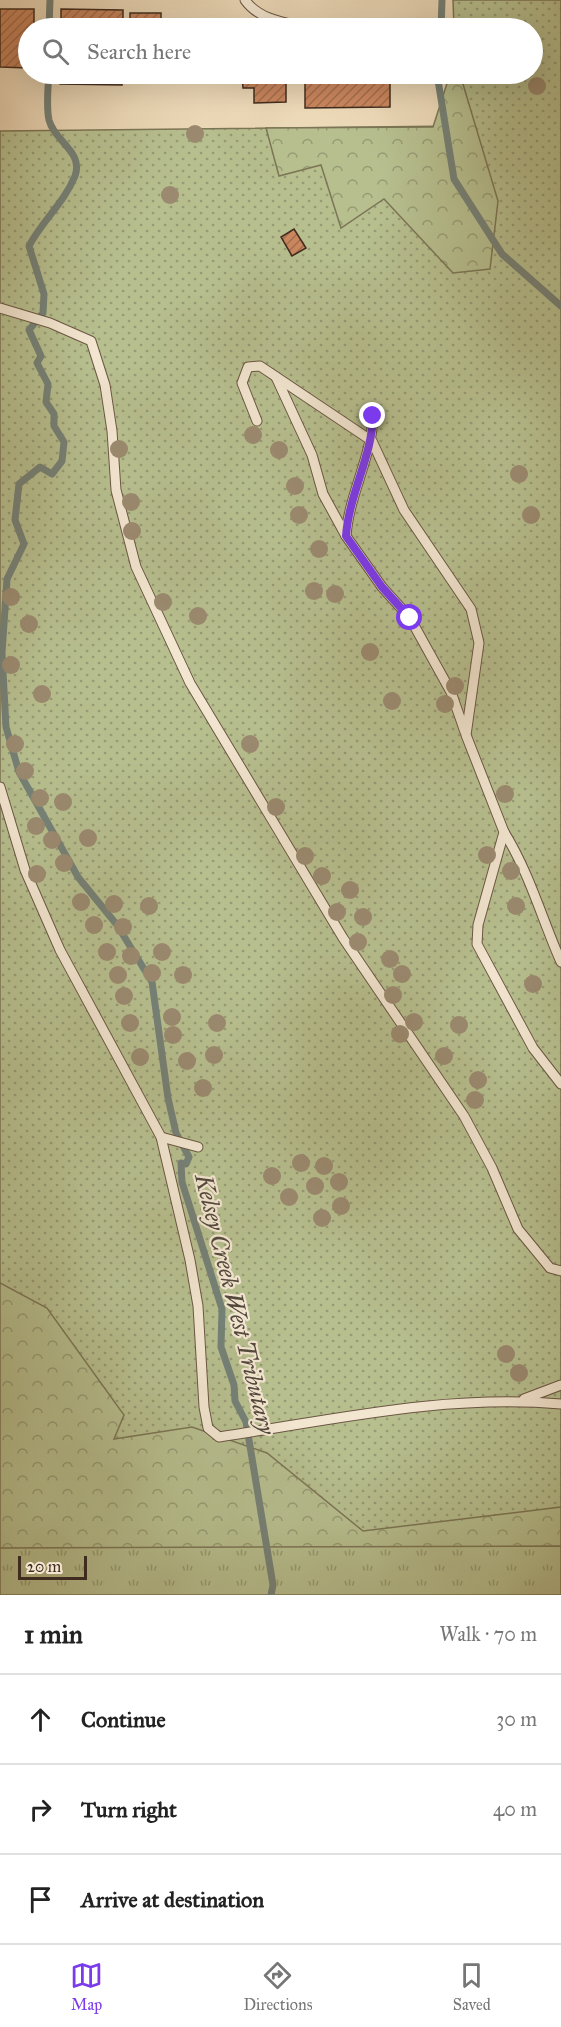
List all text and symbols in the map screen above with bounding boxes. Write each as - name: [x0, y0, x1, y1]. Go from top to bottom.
- search box: [18, 18, 543, 84]
- icon: search: [39, 35, 72, 68]
- text: Search here: [87, 38, 191, 65]
- route end: [359, 402, 385, 428]
- route start: [396, 604, 422, 630]
- water label: Kelsey Creek West Tributary: [188, 1170, 282, 1438]
- scale bar: [18, 1553, 87, 1580]
- text: 20 m: [27, 1557, 61, 1576]
- text: 1 min: [24, 1618, 83, 1650]
- text: Walk · 70 m: [439, 1622, 537, 1646]
- icon: ahead: [24, 1703, 57, 1736]
- text: Continue: [81, 1706, 166, 1733]
- text: 30 m: [496, 1707, 537, 1731]
- icon: right: [24, 1793, 57, 1826]
- text: Turn right: [81, 1796, 177, 1823]
- text: 40 m: [493, 1797, 537, 1821]
- icon: arrive: [24, 1883, 57, 1916]
- text: Arrive at destination: [81, 1886, 264, 1913]
- tab: Map: [70, 1959, 103, 2014]
- tab: Directions: [243, 1959, 312, 2014]
- tab: Saved: [453, 1959, 491, 2014]

